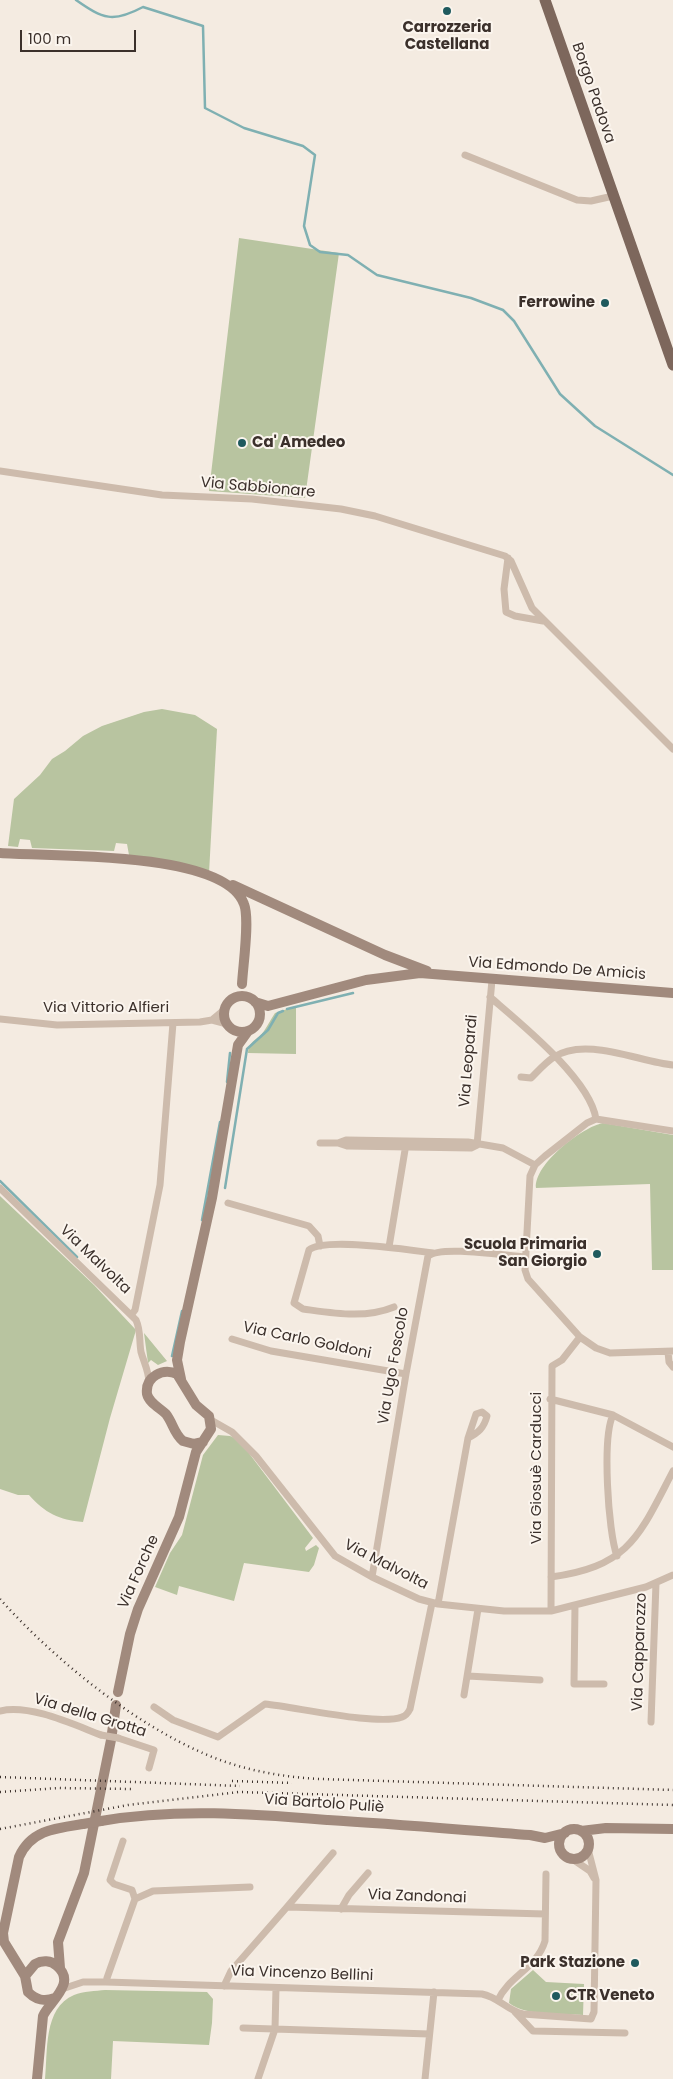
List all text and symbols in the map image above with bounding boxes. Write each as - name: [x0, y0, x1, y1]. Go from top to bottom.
- marker: Carrozzeria Castellana: [441, 5, 453, 17]
- place label: Carrozzeria Castellana: [402, 19, 492, 54]
- scale bar: [22, 20, 139, 52]
- text: 100 m: [28, 28, 71, 49]
- street label: Borgo Padova: [567, 40, 619, 146]
- place label: Ferrowine: [518, 294, 595, 312]
- marker: Ferrowine: [599, 297, 611, 309]
- place label: Ca' Amedeo: [252, 434, 345, 452]
- marker: Ca' Amedeo: [236, 437, 248, 449]
- street label: Via Sabbionare: [200, 474, 316, 502]
- street label: Via Edmondo De Amicis: [468, 954, 646, 984]
- street label: Via Vittorio Alfieri: [43, 999, 169, 1017]
- street label: Via Leopardi: [456, 1014, 482, 1108]
- street label: Via Malvolta: [56, 1222, 134, 1298]
- place label: Scuola Primaria San Giorgio: [464, 1236, 587, 1271]
- marker: Scuola Primaria San Giorgio: [591, 1248, 603, 1260]
- street label: Via Ugo Foscolo: [375, 1306, 413, 1426]
- street label: Via Carlo Goldoni: [241, 1319, 373, 1363]
- street label: Via Giosuè Carducci: [528, 1392, 546, 1544]
- street label: Via Forche: [115, 1532, 163, 1612]
- street label: Via Malvolta: [341, 1536, 431, 1594]
- street label: Via Capparozzo: [629, 1592, 651, 1712]
- street label: Via della Grotta: [31, 1690, 149, 1742]
- street label: Via Bartolo Puliè: [263, 1791, 385, 1817]
- street label: Via Zandonai: [367, 1886, 467, 1908]
- place label: Park Stazione: [520, 1954, 625, 1972]
- marker: Park Stazione: [629, 1957, 641, 1969]
- street label: Via Vincenzo Bellini: [230, 1963, 374, 1985]
- place label: CTR Veneto: [566, 1987, 654, 2005]
- marker: CTR Veneto: [550, 1990, 562, 2002]

